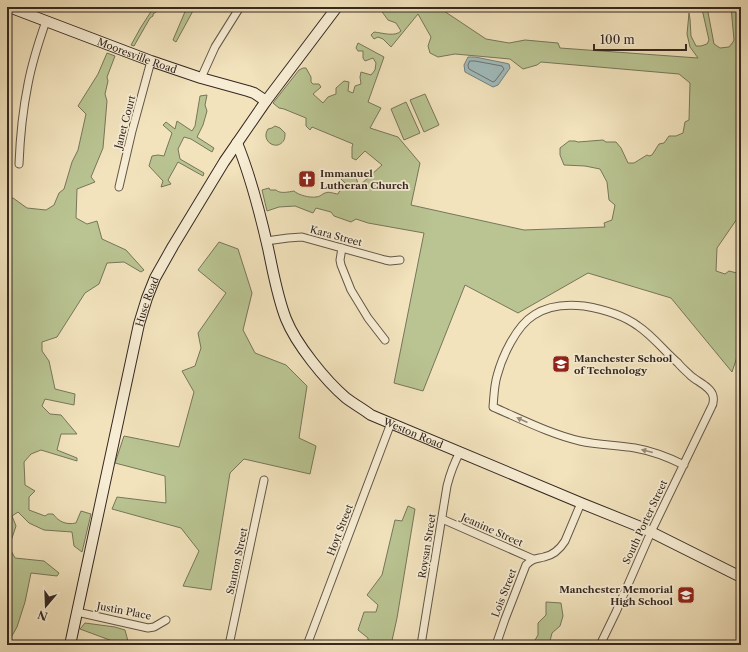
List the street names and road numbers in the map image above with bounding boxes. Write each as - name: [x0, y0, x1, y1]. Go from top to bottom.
- street label: Mooresville Road: [96, 35, 179, 76]
- street label: Janet Court: [111, 94, 138, 152]
- street label: Kara Street: [309, 223, 364, 249]
- street label: Huse Road: [132, 275, 161, 328]
- street label: Weston Road: [381, 414, 445, 451]
- street label: South Porter Street: [620, 477, 670, 566]
- street label: Hoyt Street: [324, 502, 356, 558]
- street label: Jeanine Street: [457, 510, 525, 550]
- street label: Roysan Street: [415, 512, 439, 579]
- street label: Stanton Street: [224, 526, 251, 596]
- street label: Lois Street: [489, 566, 519, 619]
- street label: Justin Place: [94, 599, 153, 623]

